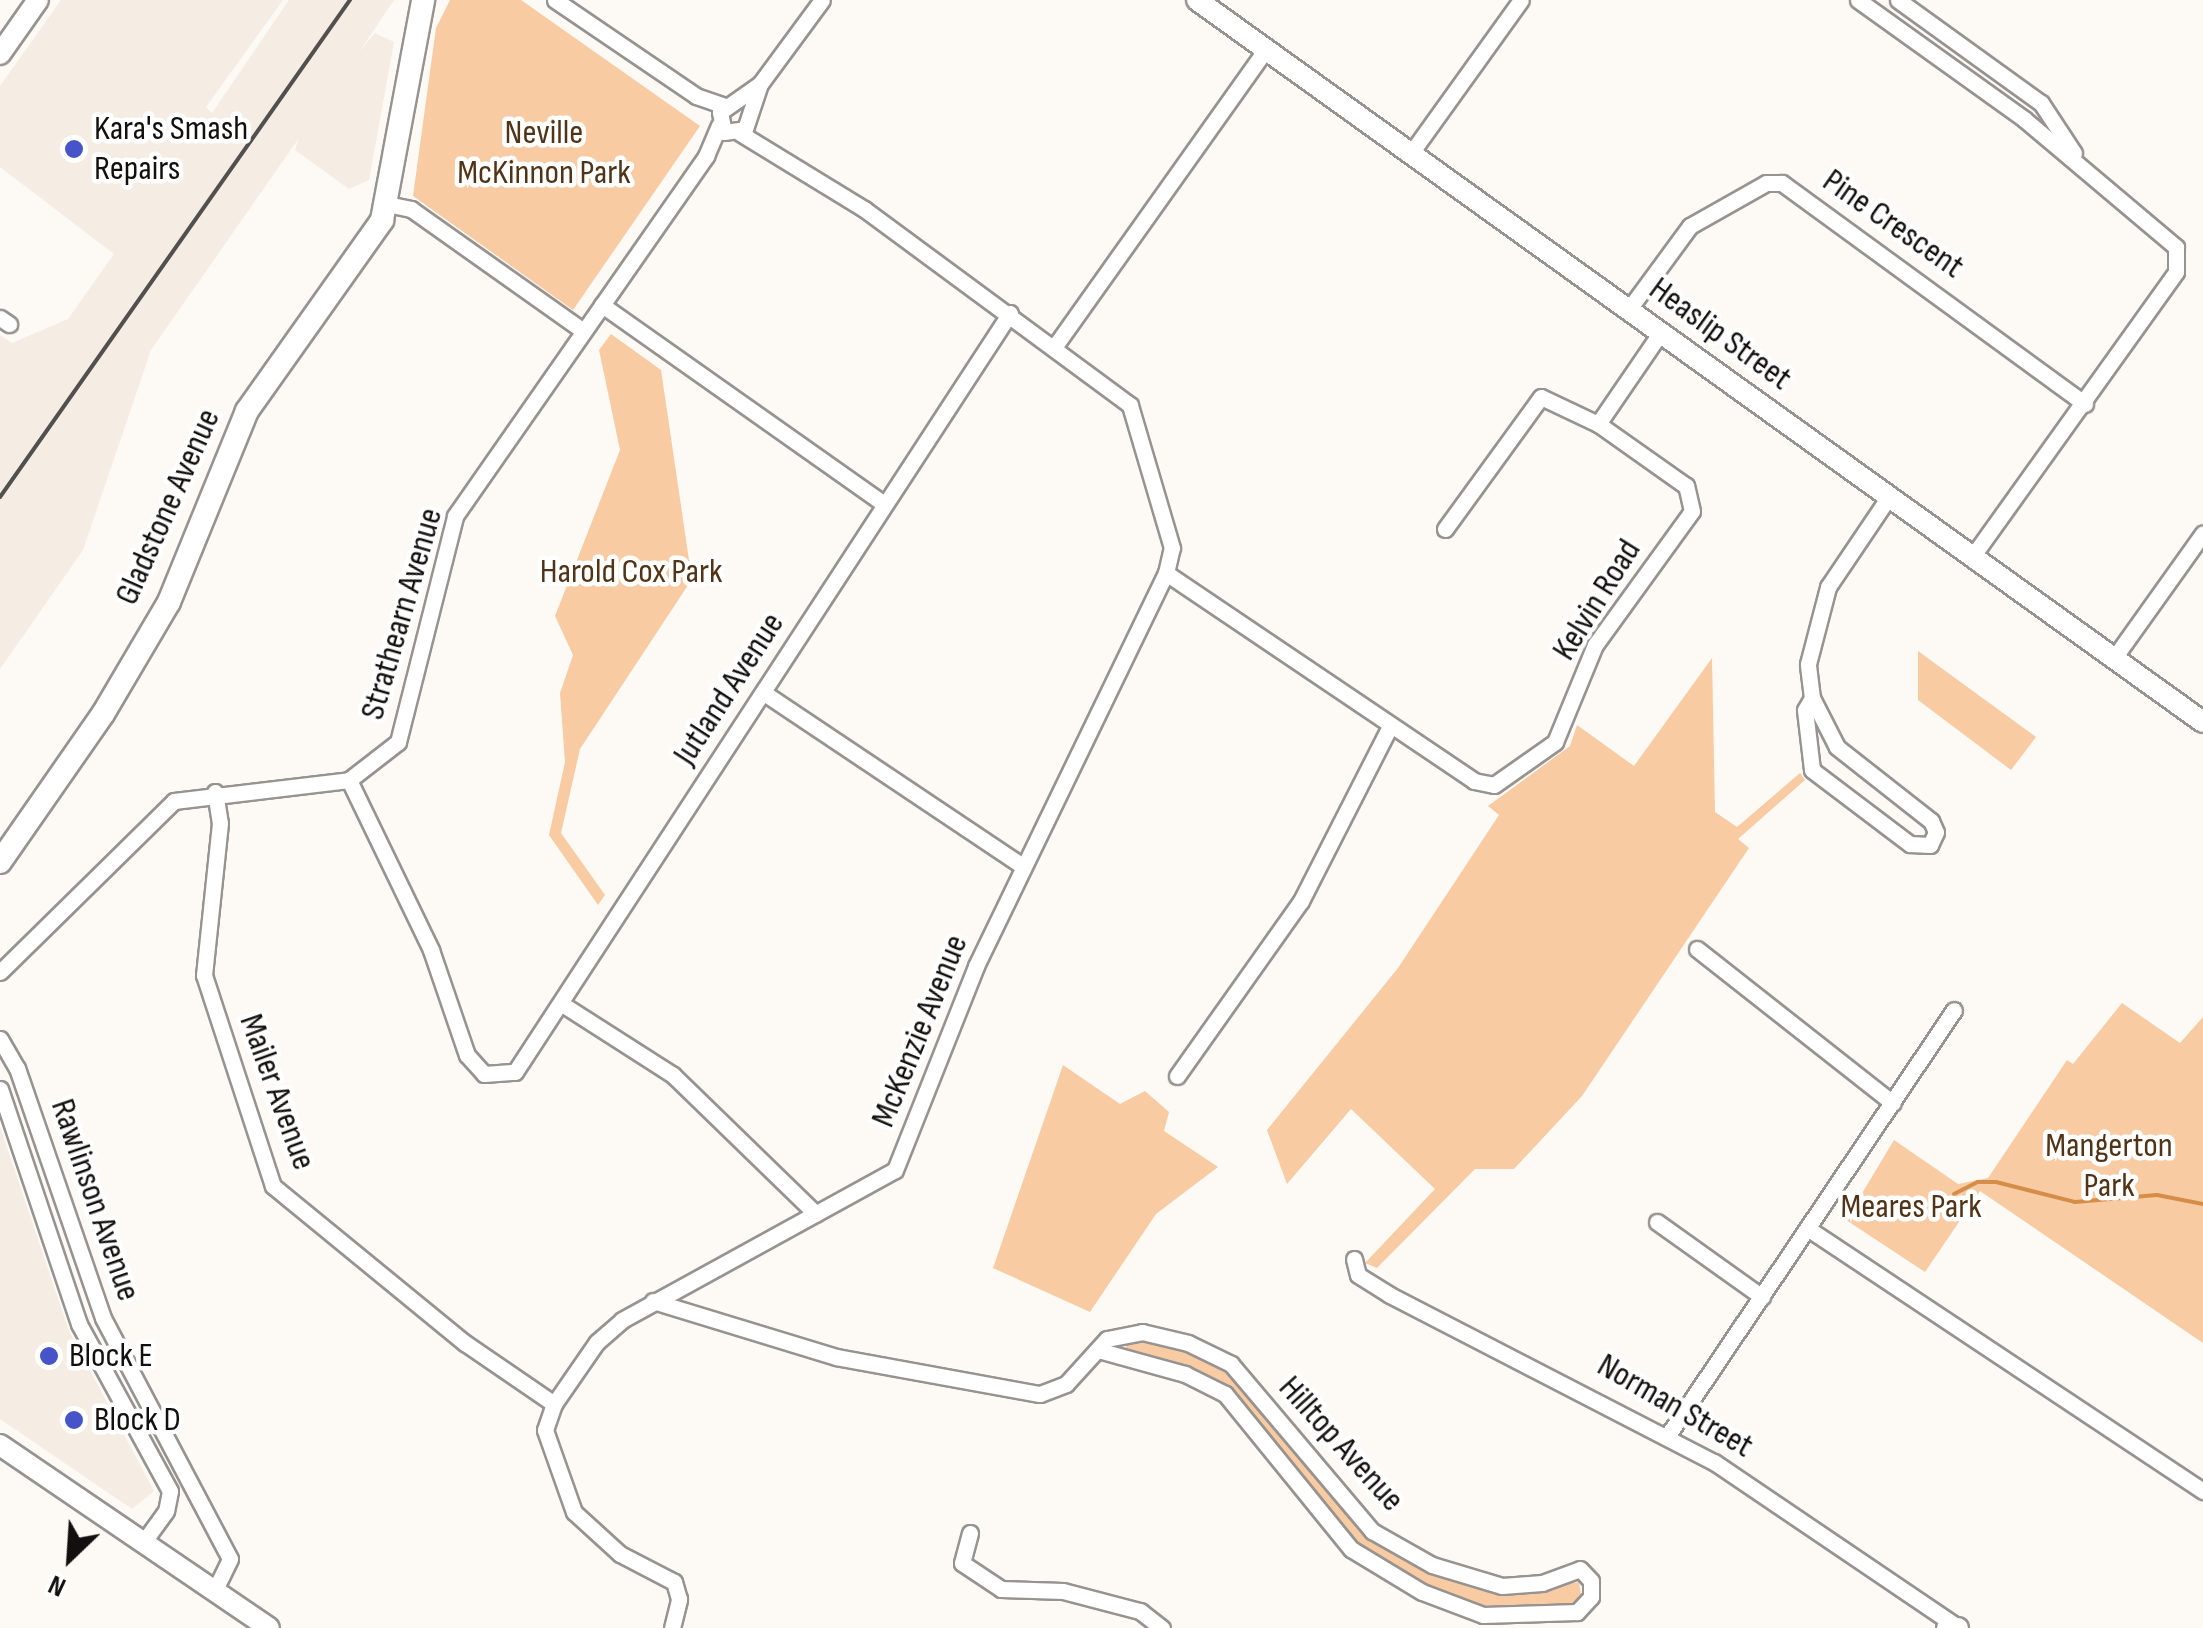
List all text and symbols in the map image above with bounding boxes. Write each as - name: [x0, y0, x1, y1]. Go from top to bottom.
- place label: Kara's Smash Repairs: [94, 108, 248, 190]
- park label: Neville McKinnon Park: [457, 112, 631, 194]
- marker: Kara's Smash Repairs: [63, 138, 85, 160]
- street label: Pine Crescent: [1814, 160, 1972, 288]
- street label: Heaslip Street: [1641, 268, 1799, 400]
- street label: Gladstone Avenue: [106, 403, 230, 611]
- street label: Strathearn Avenue: [352, 503, 452, 725]
- street label: Kelvin Road: [1543, 532, 1651, 668]
- park label: Harold Cox Park: [540, 551, 722, 593]
- street label: Jutland Avenue: [664, 605, 794, 773]
- street label: McKenzie Avenue: [862, 929, 978, 1133]
- street label: Mailer Avenue: [229, 1008, 325, 1176]
- street label: Rawlinson Avenue: [41, 1094, 149, 1306]
- park label: Mangerton Park: [2045, 1125, 2173, 1207]
- park label: Meares Park: [1840, 1186, 1982, 1228]
- place label: Block E: [69, 1335, 153, 1377]
- marker: Block E: [38, 1345, 60, 1367]
- street label: Norman Street: [1590, 1345, 1760, 1467]
- street label: Hilltop Avenue: [1269, 1368, 1413, 1520]
- place label: Block D: [94, 1399, 181, 1441]
- marker: Block D: [63, 1409, 85, 1431]
- north arrow: [20, 1508, 120, 1608]
- text: N: [43, 1568, 71, 1604]

